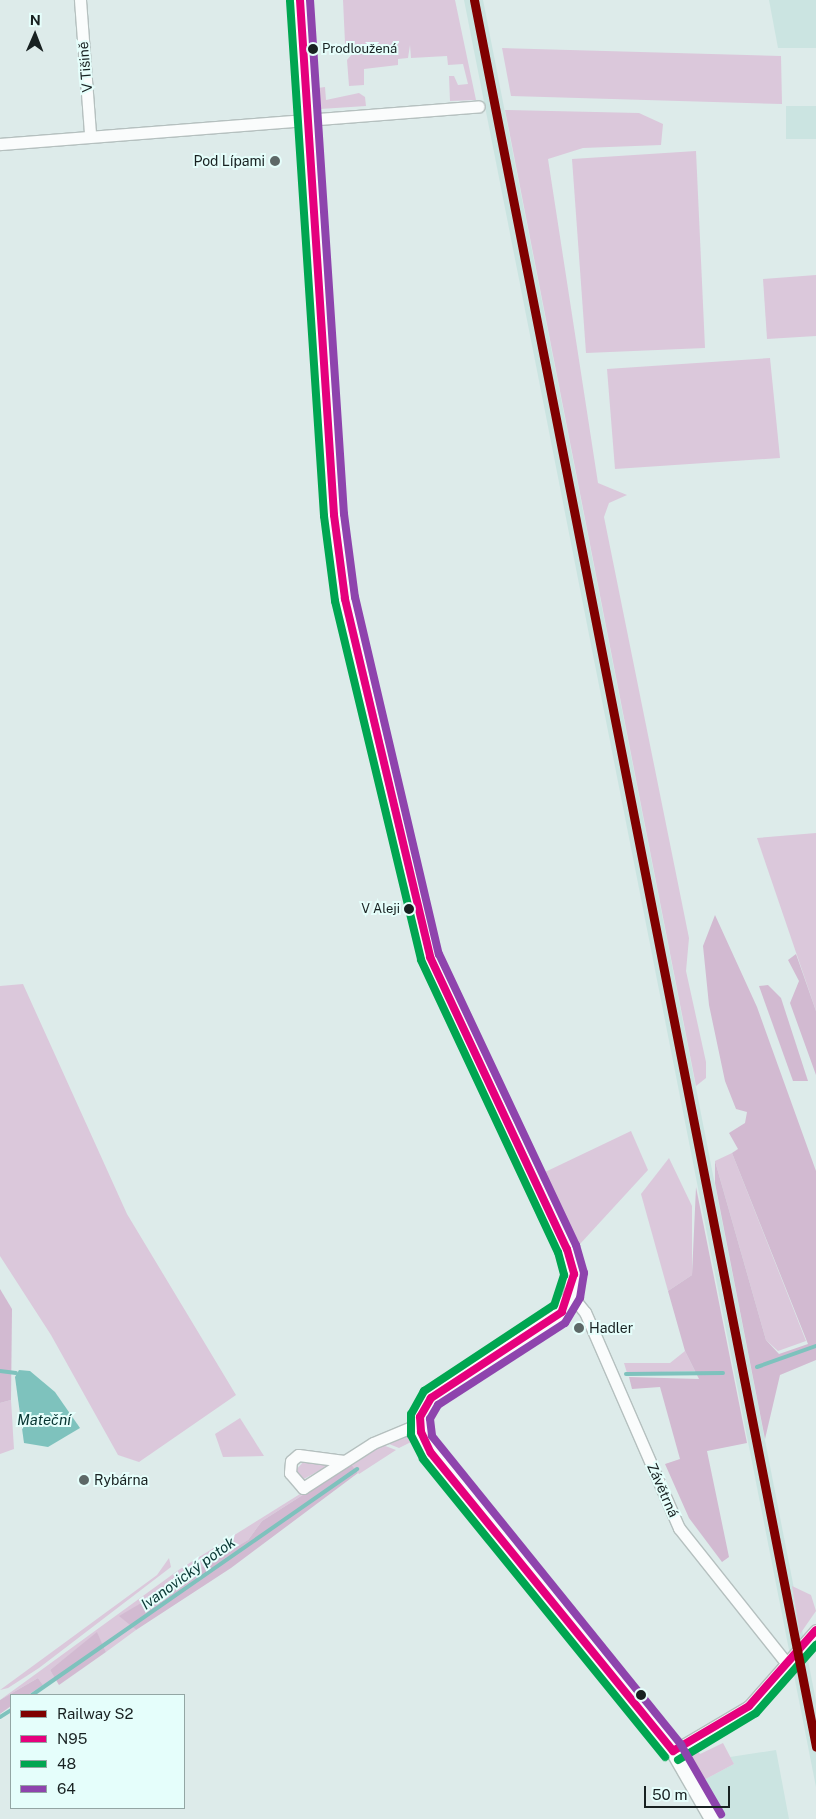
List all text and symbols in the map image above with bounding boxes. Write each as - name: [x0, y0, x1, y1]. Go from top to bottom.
- north arrow: [10, 10, 60, 60]
- text: N: [30, 12, 41, 28]
- street label: V Tišině: [74, 41, 96, 93]
- place label: Prodloužená: [322, 41, 397, 57]
- marker: Prodloužená: [308, 44, 318, 54]
- place label: Pod Lípami: [193, 153, 265, 169]
- marker: Pod Lípami: [269, 155, 281, 167]
- place label: V Aleji: [361, 901, 400, 917]
- marker: V Aleji: [404, 904, 414, 914]
- place label: Hadler: [589, 1320, 633, 1336]
- marker: Hadler: [573, 1322, 585, 1334]
- water label: Mateční: [17, 1411, 71, 1429]
- street label: Závětrná: [644, 1460, 682, 1520]
- place label: Rybárna: [94, 1472, 148, 1488]
- marker: Rybárna: [78, 1474, 90, 1486]
- water label: Ivanovický potok: [137, 1533, 239, 1613]
- unlabelled marker: [636, 1690, 646, 1700]
- legend: [10, 1694, 185, 1809]
- text: Railway S2: [57, 1705, 134, 1722]
- text: N95: [57, 1730, 87, 1747]
- text: 48: [57, 1755, 76, 1772]
- scale bar: [646, 1776, 732, 1808]
- text: 64: [57, 1780, 76, 1797]
- text: 50 m: [652, 1786, 687, 1803]

